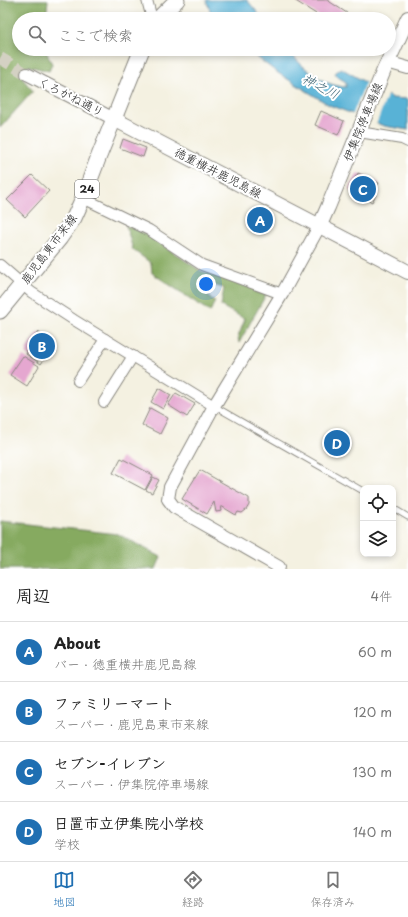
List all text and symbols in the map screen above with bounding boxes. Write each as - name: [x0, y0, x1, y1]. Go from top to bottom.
- search box: [12, 12, 396, 56]
- icon: search: [26, 23, 48, 45]
- text: ここで検索: [58, 23, 133, 46]
- water label: 神之川: [300, 68, 343, 103]
- street label: くろがね通り: [35, 72, 108, 120]
- street label: 伊集院停車場線: [338, 79, 386, 164]
- street label: 徳重横井鹿児島線: [172, 142, 265, 202]
- pin: C: [350, 174, 376, 204]
- road number: 24: [75, 180, 99, 198]
- pin: A: [247, 205, 273, 235]
- street label: 鹿児島東市来線: [16, 209, 81, 287]
- your location: [196, 274, 216, 294]
- pin: B: [29, 331, 55, 361]
- pin: D: [324, 428, 350, 458]
- map controls: [360, 485, 396, 557]
- button: locate: [360, 485, 396, 521]
- button: layers: [360, 521, 396, 557]
- text: 周辺: [16, 582, 50, 608]
- text: 4件: [370, 586, 392, 605]
- text: About: [54, 631, 101, 654]
- text: A: [24, 642, 34, 661]
- text: 60 m: [358, 642, 392, 661]
- text: バー · 徳重横井鹿児島線: [54, 654, 196, 673]
- text: ファミリーマート: [54, 691, 175, 714]
- text: B: [25, 702, 33, 721]
- text: 120 m: [353, 702, 392, 721]
- text: スーパー · 鹿児島東市来線: [54, 714, 209, 733]
- text: セブン-イレブン: [54, 751, 166, 774]
- text: C: [24, 762, 34, 781]
- text: 130 m: [353, 762, 392, 781]
- text: スーパー · 伊集院停車場線: [54, 774, 209, 793]
- text: 日置市立伊集院小学校: [54, 811, 204, 834]
- text: D: [24, 822, 34, 841]
- text: 140 m: [353, 822, 392, 841]
- text: 学校: [54, 834, 80, 853]
- tab: 地図: [53, 869, 75, 910]
- tab: 経路: [182, 869, 204, 910]
- tab: 保存済み: [311, 869, 355, 910]

